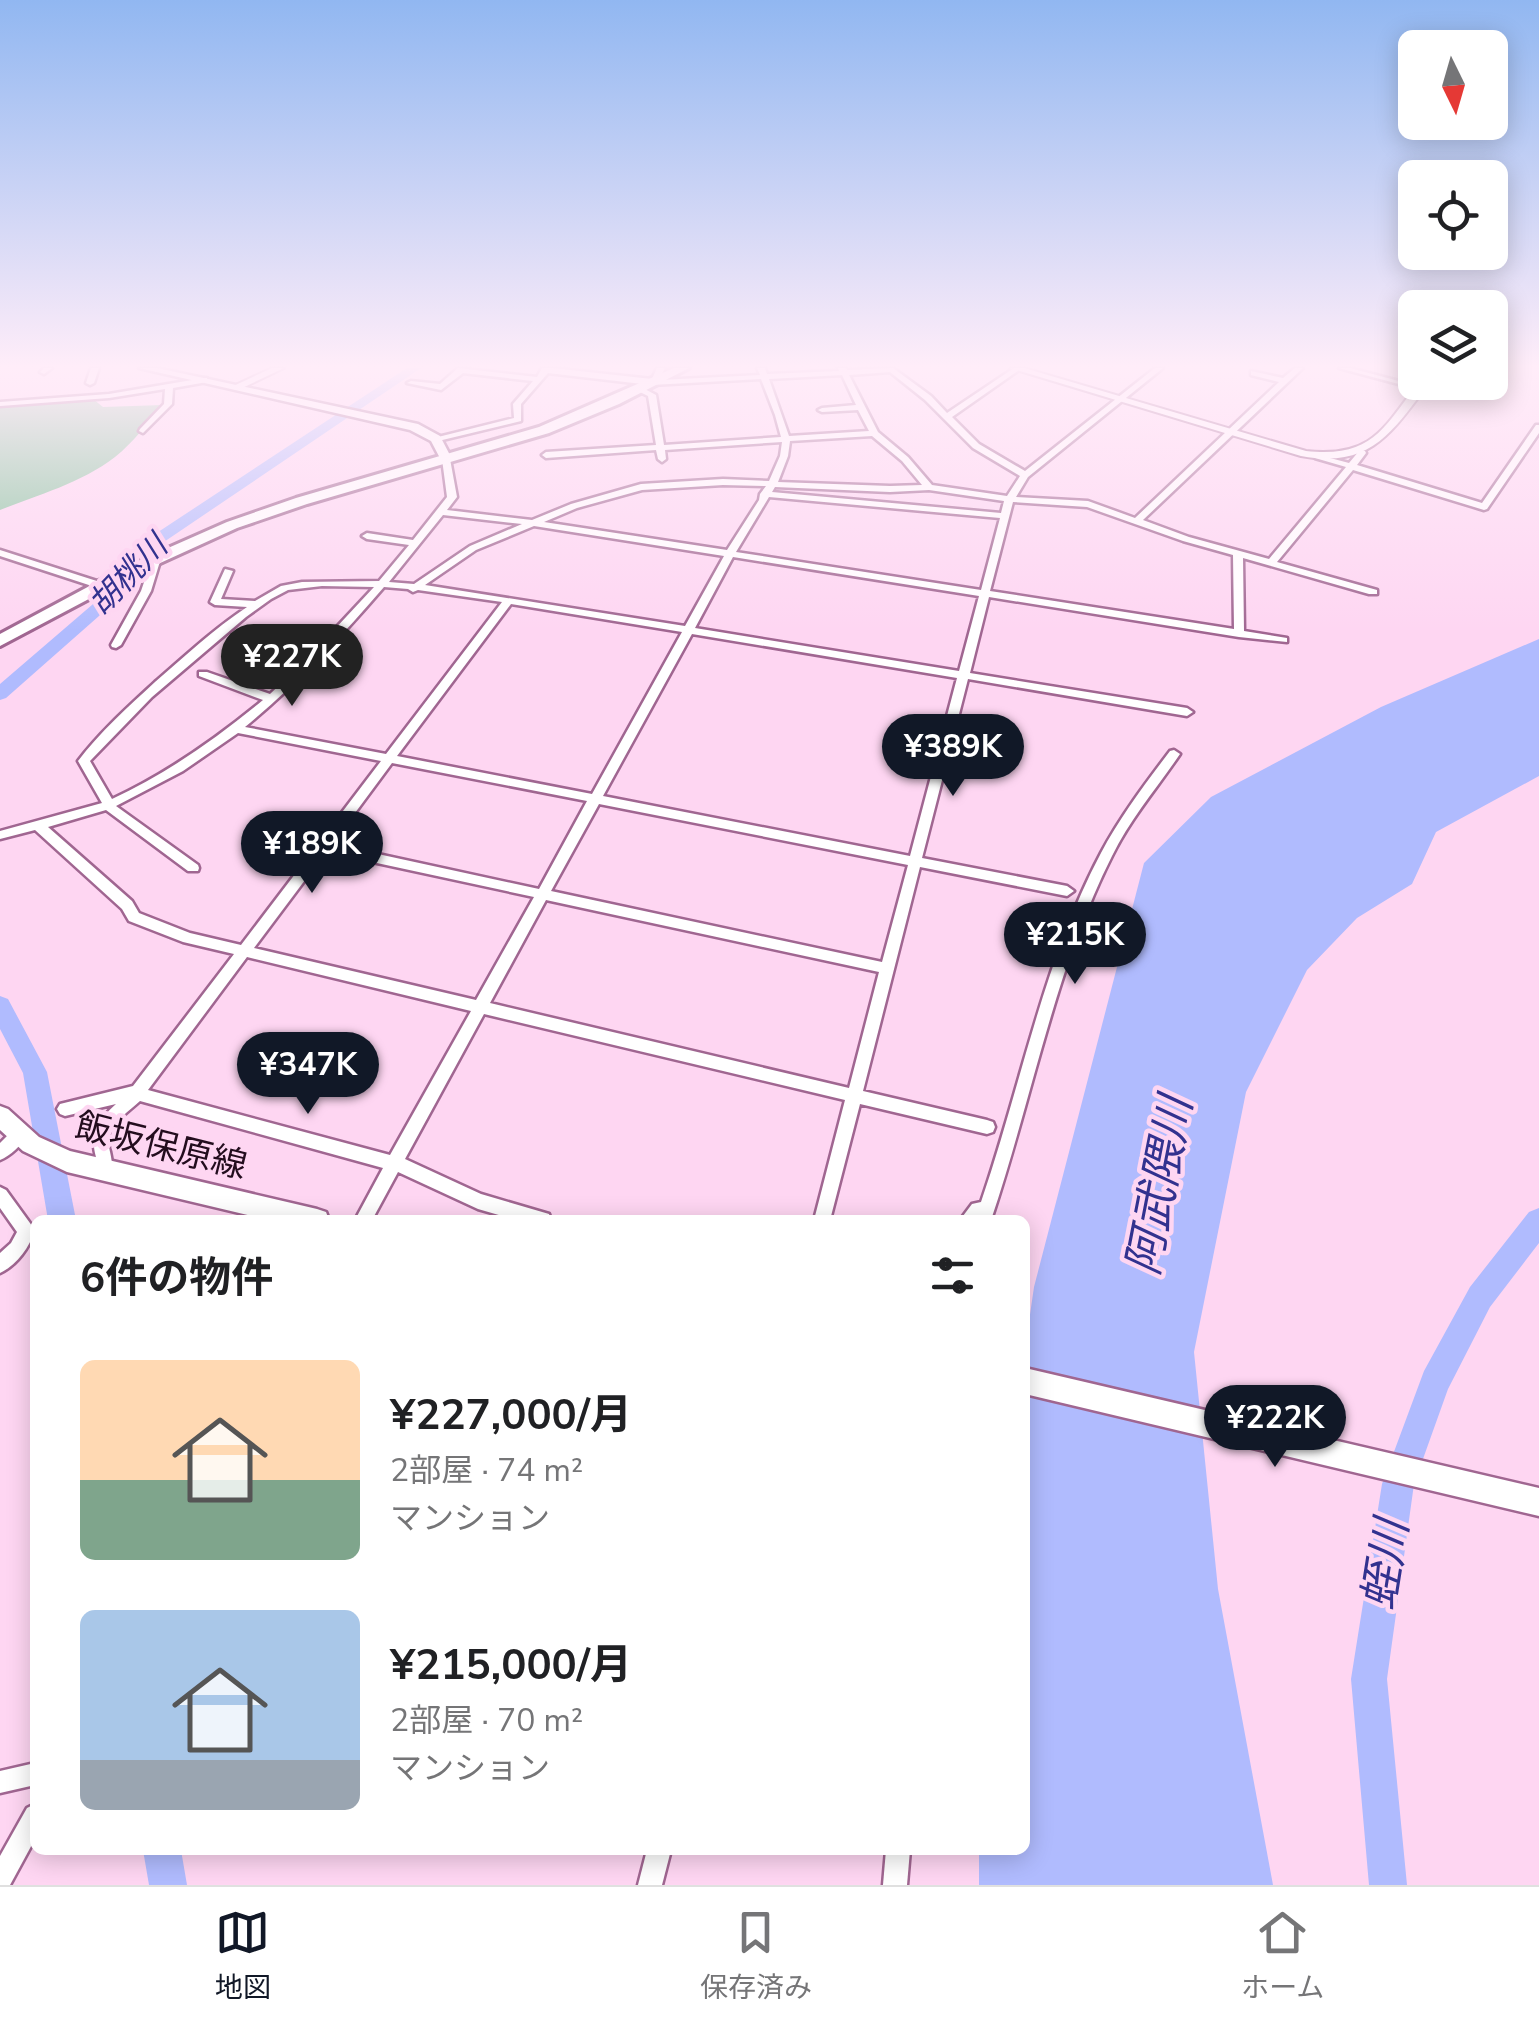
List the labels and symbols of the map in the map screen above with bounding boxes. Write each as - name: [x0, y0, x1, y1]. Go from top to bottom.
- north arrow: [1398, 30, 1508, 140]
- water label: 胡桃川: [79, 523, 179, 624]
- pin: ¥227K: [222, 624, 362, 709]
- pin: ¥389K: [883, 714, 1023, 799]
- pin: ¥189K: [242, 811, 382, 896]
- pin: ¥215K: [1005, 902, 1145, 987]
- pin: ¥347K: [238, 1032, 378, 1117]
- water label: 阿武隈川: [1113, 1088, 1208, 1280]
- street label: 飯坂保原線: [70, 1102, 252, 1190]
- pin: ¥222K: [1205, 1385, 1345, 1470]
- water label: 蛭川: [1349, 1512, 1424, 1614]

